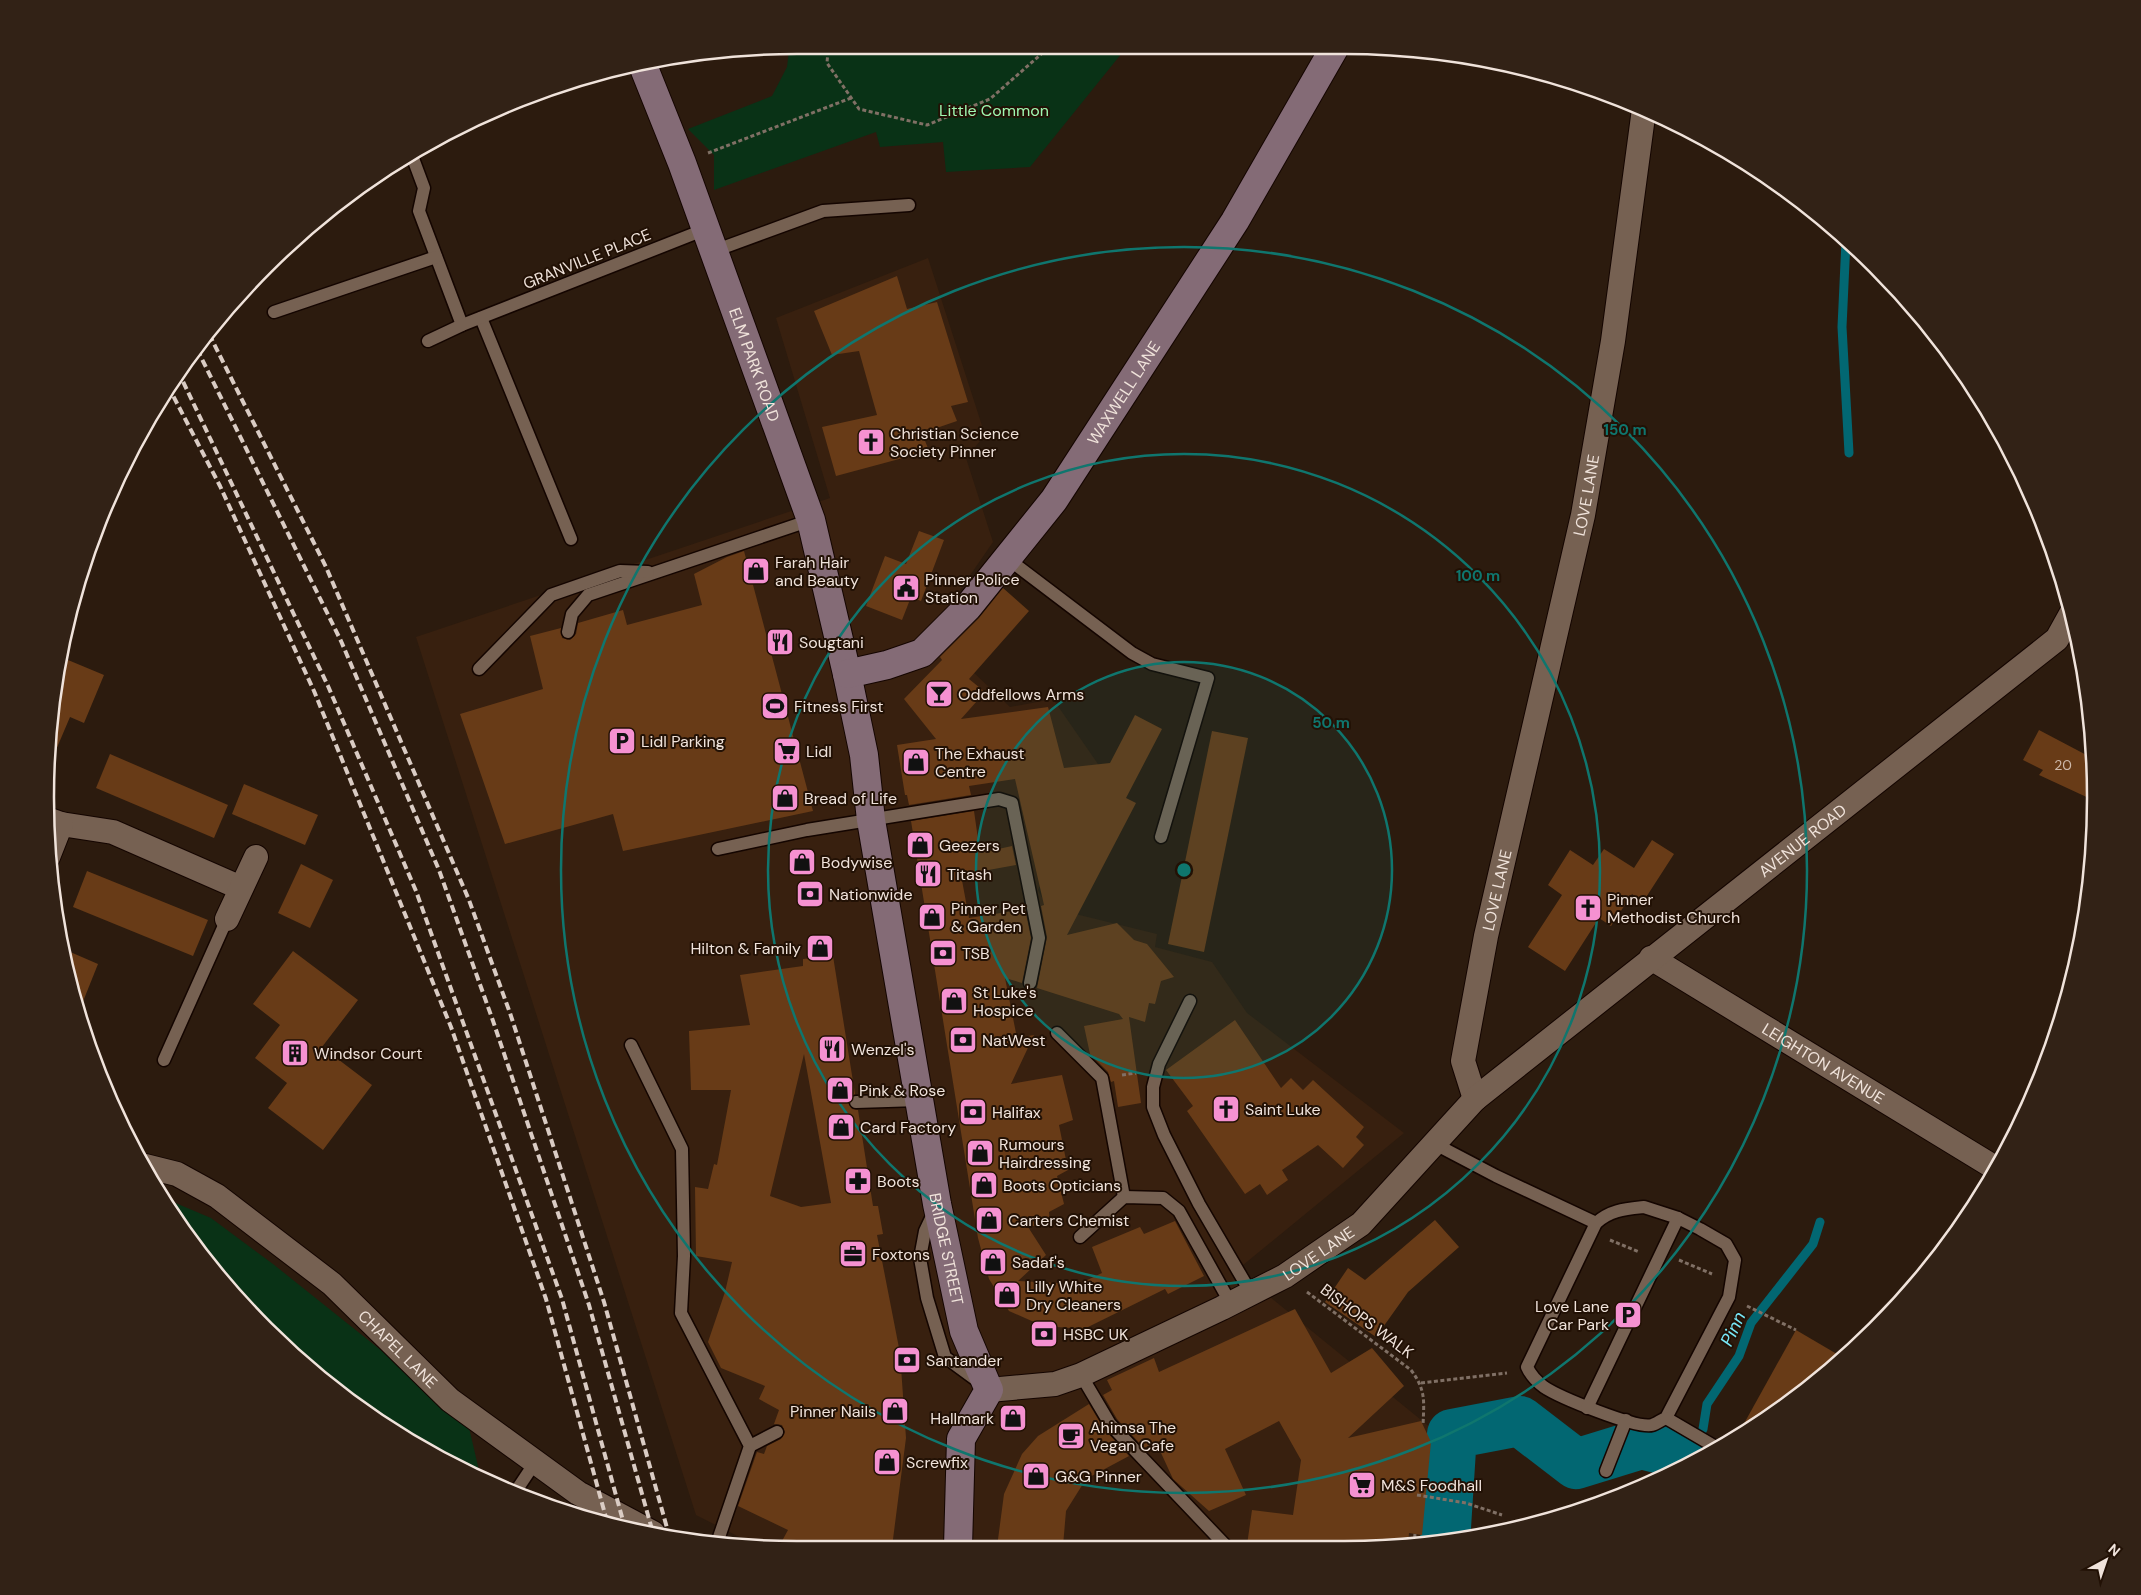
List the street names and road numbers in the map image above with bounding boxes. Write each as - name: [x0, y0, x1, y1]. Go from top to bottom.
- street label: GRANVILLE PLACE: [520, 224, 654, 294]
- street label: ELM PARK ROAD: [725, 305, 785, 424]
- street label: WAXWELL LANE: [1082, 337, 1165, 449]
- street label: LOVE LANE: [1568, 453, 1604, 538]
- street label: AVENUE ROAD: [1754, 799, 1851, 882]
- street label: LOVE LANE: [1477, 848, 1516, 933]
- street label: LEIGHTON AVENUE: [1758, 1018, 1889, 1109]
- street label: BRIDGE STREET: [925, 1191, 969, 1307]
- street label: LOVE LANE: [1278, 1221, 1358, 1285]
- street label: BISHOPS WALK: [1316, 1279, 1418, 1363]
- street label: CHAPEL LANE: [354, 1305, 442, 1393]

